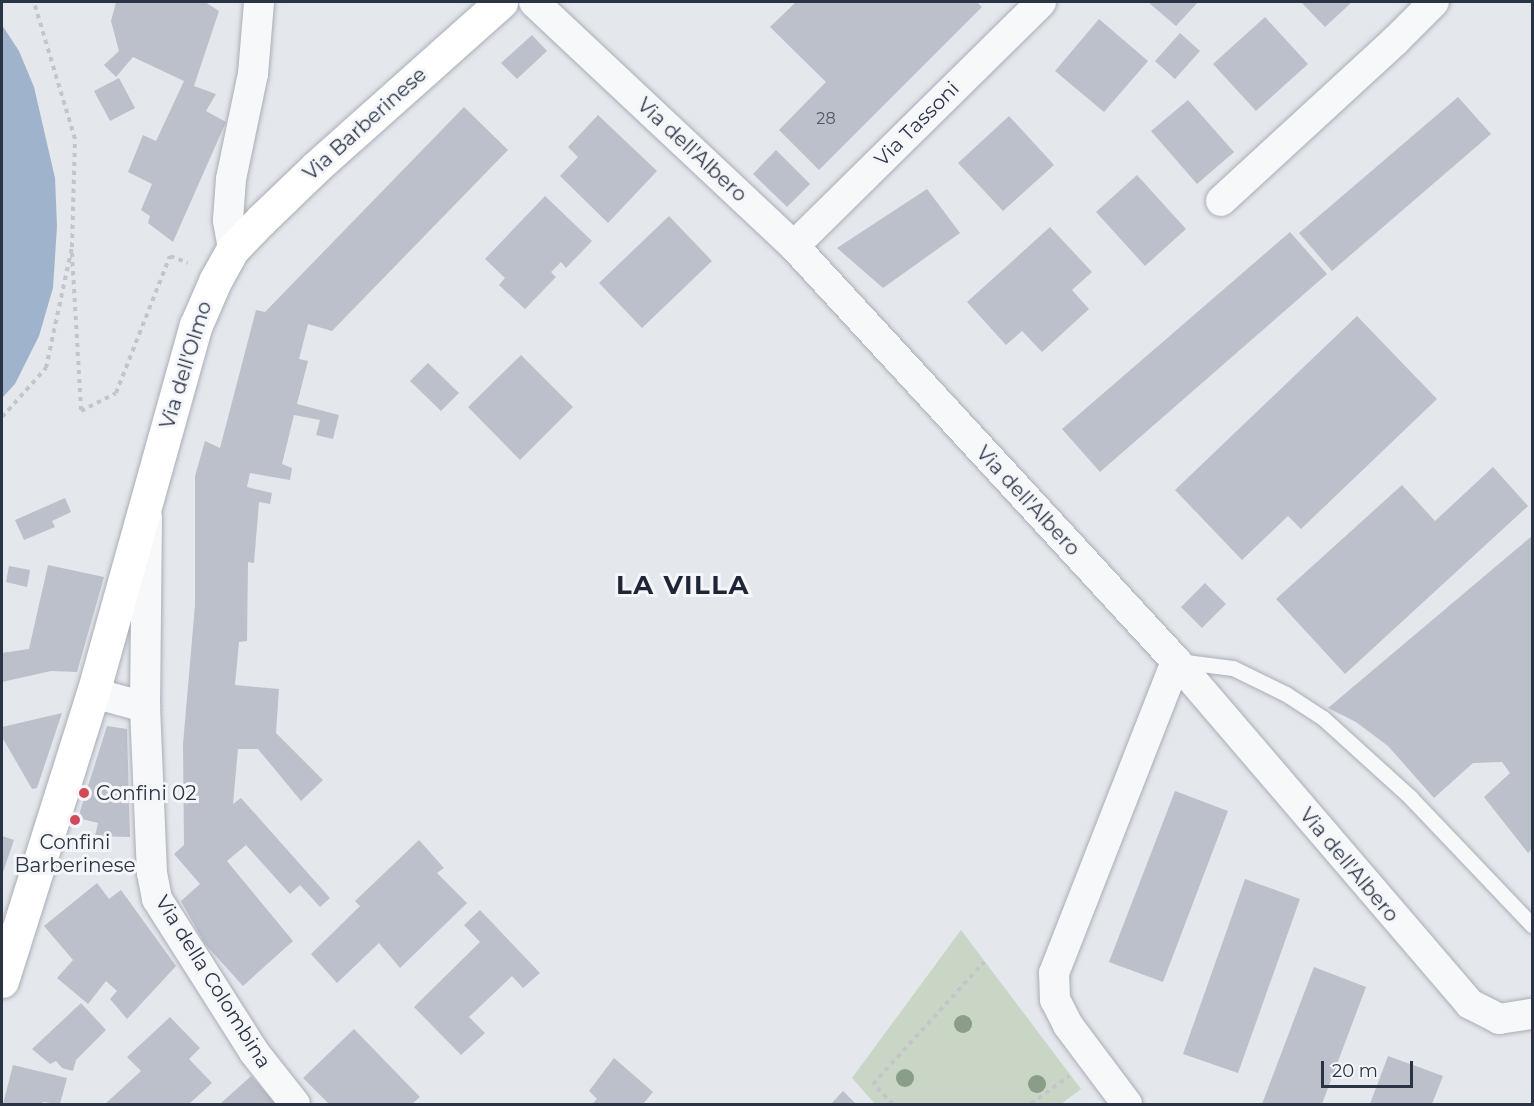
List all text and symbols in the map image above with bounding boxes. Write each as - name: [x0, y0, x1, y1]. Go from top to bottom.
- street label: Via Barberinese: [299, 63, 431, 185]
- street label: Via Tassoni: [870, 77, 964, 171]
- street label: Via dell'Albero: [632, 93, 752, 207]
- house number: 28: [816, 109, 836, 129]
- street label: Via dell'Olmo: [155, 298, 217, 432]
- street label: Via dell'Albero: [971, 441, 1085, 561]
- district label: LA VILLA: [616, 570, 750, 602]
- place label: Confini 02: [96, 781, 197, 805]
- marker: Confini 02: [77, 786, 91, 800]
- street label: Via dell'Albero: [1294, 803, 1404, 927]
- marker: Confini Barberinese: [68, 813, 82, 827]
- place label: Confini Barberinese: [14, 830, 136, 877]
- street label: Via della Colombina: [150, 891, 276, 1073]
- scale bar: [1324, 1049, 1416, 1087]
- text: 20 m: [1332, 1060, 1378, 1082]

